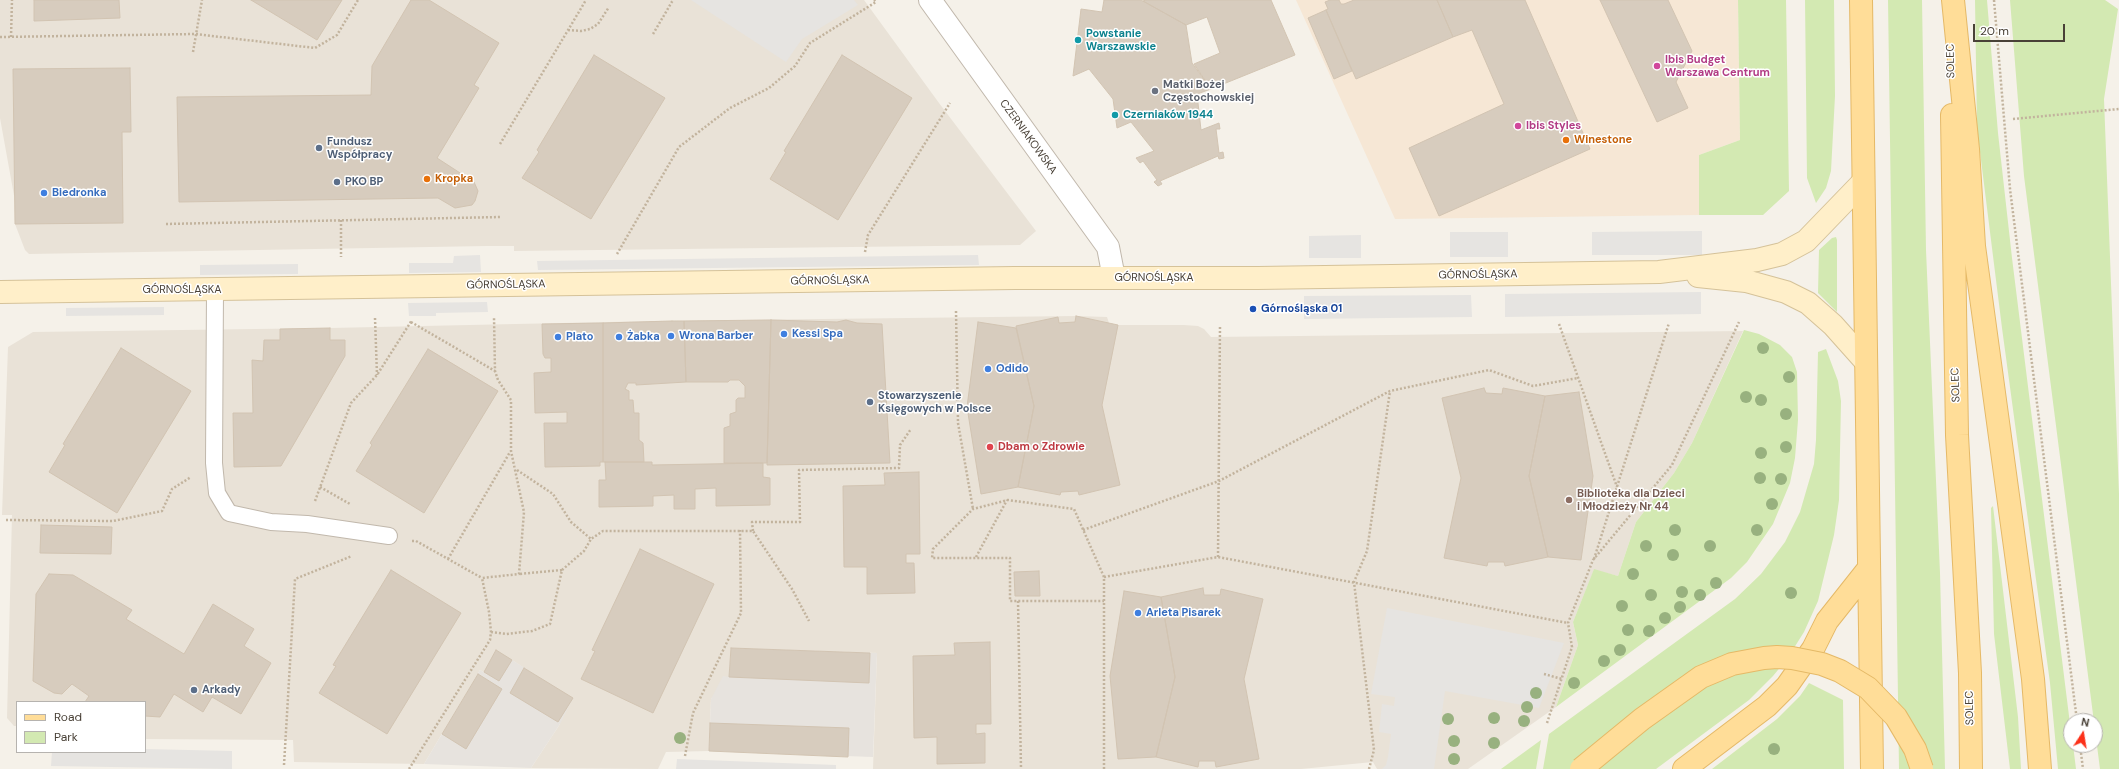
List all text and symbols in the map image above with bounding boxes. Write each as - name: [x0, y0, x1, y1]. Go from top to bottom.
- scale bar: [1975, 16, 2067, 42]
- text: 20 m: [1980, 23, 2009, 39]
- place label: Powstanie Warszawskie: [1086, 27, 1156, 53]
- marker: Powstanie Warszawskie: [1073, 35, 1083, 45]
- street label: SOLEC: [1944, 43, 1958, 79]
- place label: Ibis Budget Warszawa Centrum: [1665, 53, 1770, 79]
- marker: Ibis Budget Warszawa Centrum: [1652, 61, 1662, 71]
- place label: Matki Bożej Częstochowskiej: [1163, 78, 1254, 104]
- marker: Matki Bożej Częstochowskiej: [1150, 86, 1160, 96]
- street label: CZERNIAKOWSKA: [997, 97, 1059, 177]
- place label: Czerniaków 1944: [1123, 108, 1213, 122]
- marker: Czerniaków 1944: [1110, 110, 1120, 120]
- place label: Ibis Styles: [1526, 119, 1581, 133]
- marker: Ibis Styles: [1513, 121, 1523, 131]
- place label: Winestone: [1574, 133, 1632, 147]
- place label: Fundusz Współpracy: [327, 135, 392, 161]
- marker: Winestone: [1561, 135, 1571, 145]
- marker: Fundusz Współpracy: [314, 143, 324, 153]
- place label: Kropka: [435, 172, 473, 186]
- marker: Kropka: [422, 174, 432, 184]
- place label: PKO BP: [345, 175, 383, 189]
- marker: PKO BP: [332, 177, 342, 187]
- place label: Biedronka: [52, 186, 106, 200]
- marker: Biedronka: [39, 188, 49, 198]
- street label: GÓRNOŚLĄSKA: [1438, 268, 1518, 282]
- street label: GÓRNOŚLĄSKA: [1114, 271, 1194, 285]
- street label: GÓRNOŚLĄSKA: [790, 274, 870, 288]
- street label: GÓRNOŚLĄSKA: [466, 278, 546, 292]
- street label: GÓRNOŚLĄSKA: [142, 283, 222, 297]
- place label: Górnośląska 01: [1261, 302, 1342, 316]
- marker: Górnośląska 01: [1248, 304, 1258, 314]
- place label: Kessi Spa: [792, 327, 843, 341]
- place label: Wrona Barber: [679, 329, 753, 343]
- marker: Kessi Spa: [779, 329, 789, 339]
- place label: Plato: [566, 330, 593, 344]
- place label: Żabka: [627, 330, 660, 344]
- marker: Wrona Barber: [666, 331, 676, 341]
- marker: Plato: [553, 332, 563, 342]
- marker: Żabka: [614, 332, 624, 342]
- place label: Odido: [996, 362, 1029, 376]
- marker: Odido: [983, 364, 993, 374]
- street label: SOLEC: [1949, 367, 1963, 403]
- place label: Stowarzyszenie Księgowych w Polsce: [878, 389, 991, 415]
- marker: Stowarzyszenie Księgowych w Polsce: [865, 397, 875, 407]
- place label: Dbam o Zdrowie: [998, 440, 1085, 454]
- marker: Dbam o Zdrowie: [985, 442, 995, 452]
- place label: Biblioteka dla Dzieci i Młodzieży Nr 44: [1577, 487, 1685, 513]
- marker: Biblioteka dla Dzieci i Młodzieży Nr 44: [1564, 495, 1574, 505]
- place label: Arleta Pisarek: [1146, 606, 1221, 620]
- marker: Arleta Pisarek: [1133, 608, 1143, 618]
- place label: Arkady: [202, 683, 241, 697]
- marker: Arkady: [189, 685, 199, 695]
- street label: SOLEC: [1963, 690, 1977, 726]
- legend: [16, 701, 146, 753]
- text: Road: [54, 709, 82, 725]
- north arrow: [2063, 713, 2103, 753]
- text: N: [2080, 715, 2091, 730]
- text: Park: [54, 729, 78, 745]

